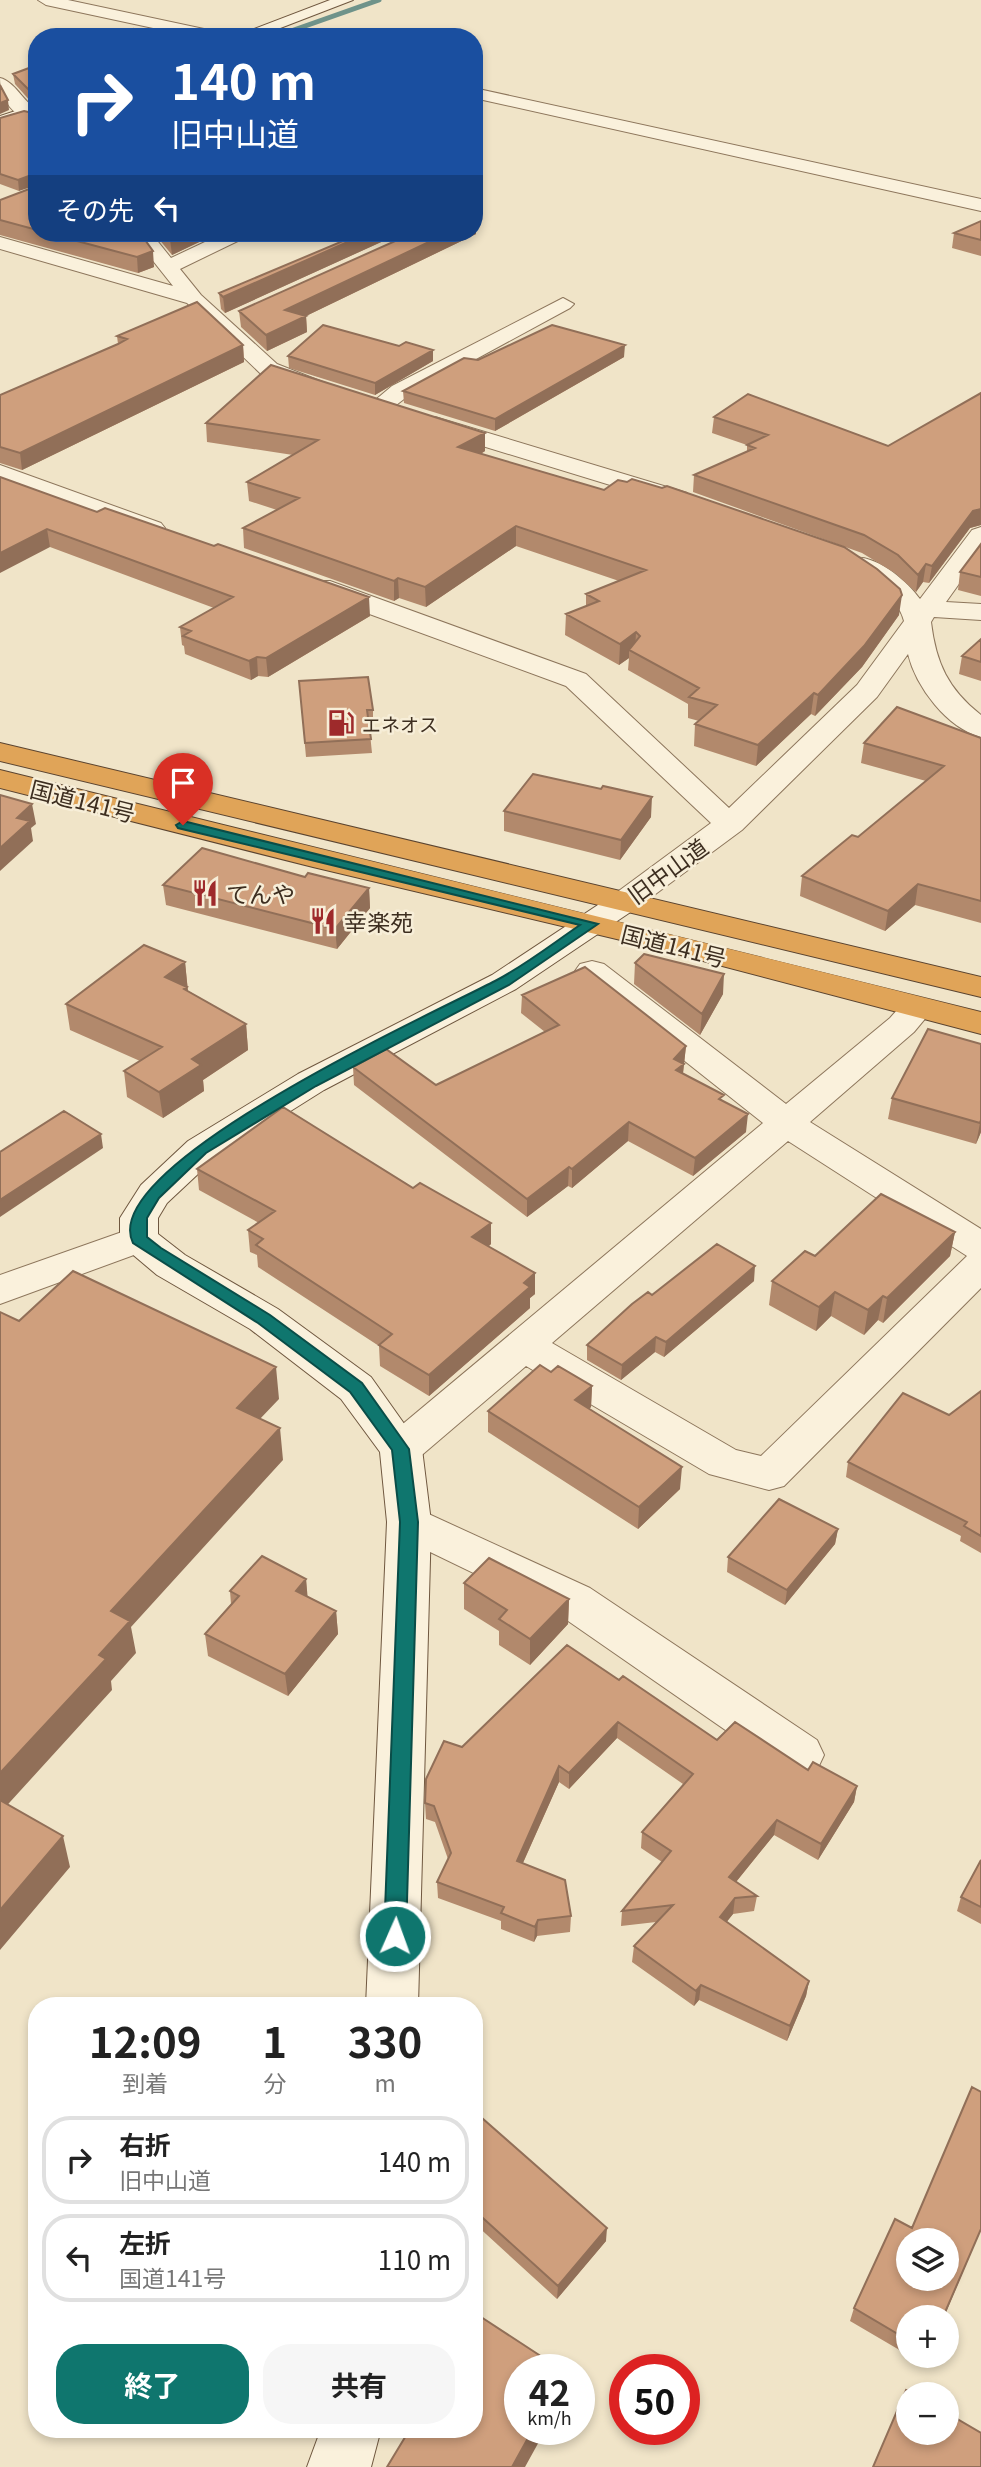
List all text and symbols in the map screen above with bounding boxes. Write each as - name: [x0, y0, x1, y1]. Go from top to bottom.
- text: 140 m: [171, 43, 316, 114]
- icon: right: [56, 56, 147, 147]
- text: 旧中山道: [171, 109, 299, 155]
- icon: left: [148, 189, 186, 227]
- text: その先: [56, 190, 134, 227]
- fuel station icon: エネオス: [326, 708, 356, 738]
- place label: エネオス: [362, 710, 438, 737]
- pin: [153, 753, 213, 825]
- icon: arrive: [164, 764, 202, 802]
- street label: 国道141号: [27, 771, 139, 829]
- street label: 旧中山道: [620, 829, 714, 911]
- place label: てんや: [226, 876, 295, 910]
- restaurant icon: てんや: [190, 878, 220, 908]
- place label: 幸楽苑: [344, 904, 413, 938]
- restaurant icon: 幸楽苑: [308, 906, 338, 936]
- street label: 国道141号: [618, 916, 730, 974]
- position arrow: [358, 1899, 432, 1973]
- text: 12:09: [89, 2009, 202, 2070]
- text: 1: [262, 2009, 287, 2070]
- text: 330: [348, 2009, 422, 2070]
- text: 到着: [122, 2065, 168, 2099]
- text: 分: [263, 2065, 286, 2099]
- text: m: [374, 2065, 396, 2099]
- text: 右折: [119, 2125, 171, 2162]
- icon: right: [60, 2141, 98, 2179]
- text: 140 m: [378, 2142, 451, 2179]
- text: 旧中山道: [119, 2162, 211, 2196]
- text: 左折: [119, 2223, 171, 2260]
- map controls: [896, 2228, 959, 2445]
- button: layers: [896, 2228, 959, 2291]
- icon: left: [60, 2239, 98, 2277]
- text: 110 m: [378, 2240, 451, 2277]
- text: 国道141号: [119, 2260, 226, 2294]
- button: +: [896, 2305, 959, 2368]
- button: 終了: [56, 2344, 249, 2424]
- button: 共有: [263, 2344, 455, 2424]
- speed limit sign: 50: [609, 2354, 700, 2445]
- text: 42: [529, 2365, 570, 2416]
- button: −: [896, 2382, 959, 2445]
- text: km/h: [527, 2404, 572, 2430]

